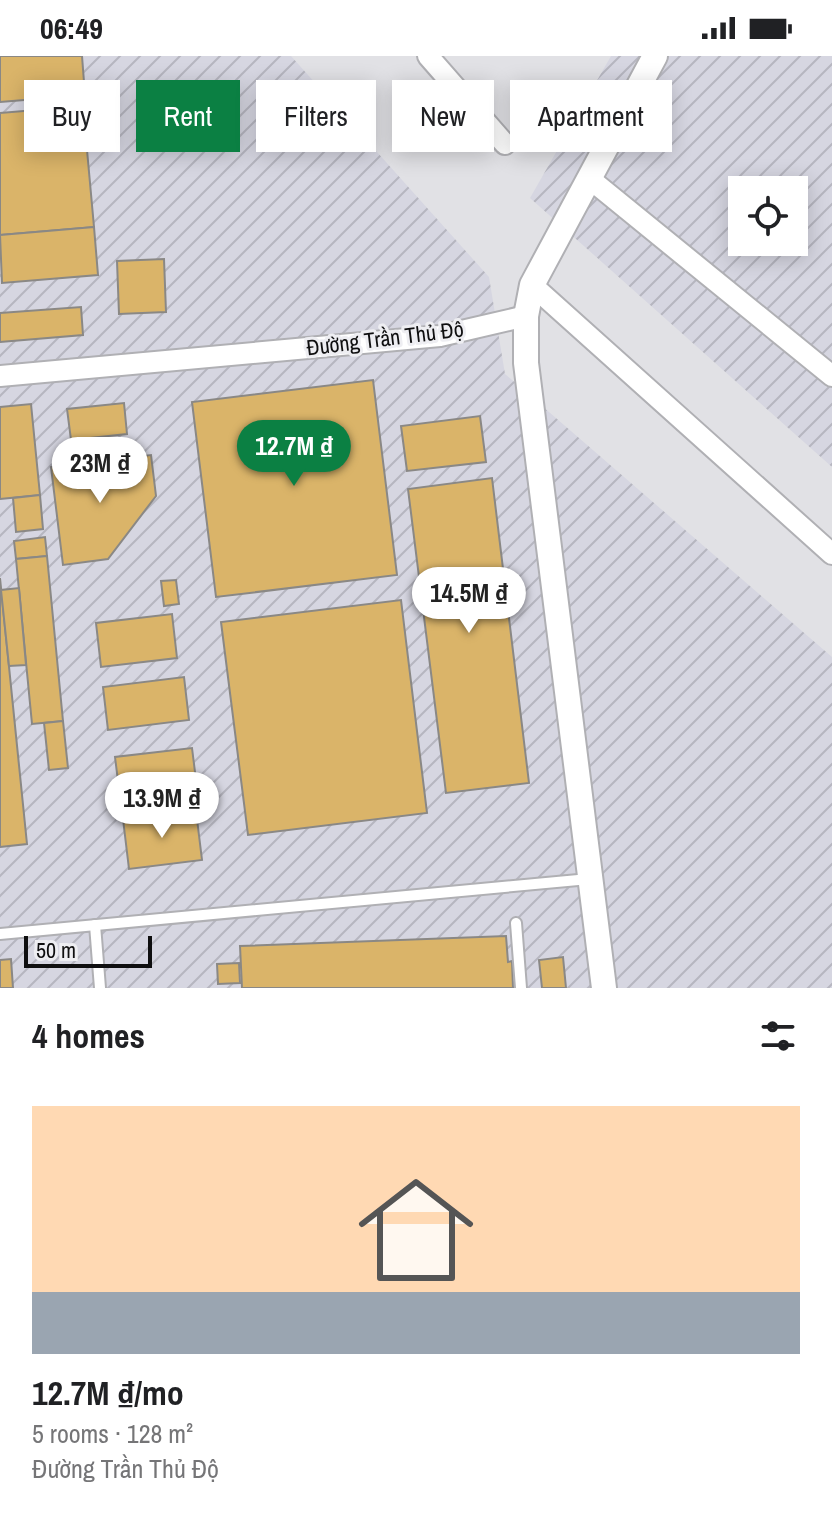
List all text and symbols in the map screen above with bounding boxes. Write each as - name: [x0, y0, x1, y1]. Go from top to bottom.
- text: 06:49: [40, 8, 103, 48]
- chip: Buy: [24, 80, 120, 152]
- chip: Rent: [136, 80, 240, 152]
- chip: Filters: [256, 80, 376, 152]
- chip: New: [392, 80, 494, 152]
- chip: Apartment: [510, 80, 672, 152]
- map controls: [728, 176, 808, 256]
- button: locate: [728, 176, 808, 256]
- street label: Đường Trần Thủ Độ: [305, 313, 465, 363]
- pin: 12.7M ₫: [220, 420, 368, 488]
- text: 12.7M ₫: [255, 428, 333, 463]
- pin: 23M ₫: [44, 437, 156, 505]
- text: 23M ₫: [70, 445, 130, 480]
- pin: 14.5M ₫: [395, 567, 543, 635]
- text: 14.5M ₫: [430, 575, 508, 610]
- pin: 13.9M ₫: [88, 772, 236, 840]
- text: 13.9M ₫: [123, 780, 201, 815]
- scale bar: [24, 932, 152, 968]
- text: 50 m: [36, 935, 76, 965]
- text: 4 homes: [32, 1013, 145, 1059]
- icon: filters: [756, 1014, 800, 1058]
- icon: home: [344, 1158, 488, 1302]
- text: 12.7M ₫/mo: [32, 1370, 184, 1416]
- text: 5 rooms · 128 m²: [32, 1416, 193, 1451]
- text: Đường Trần Thủ Độ: [32, 1451, 219, 1486]

